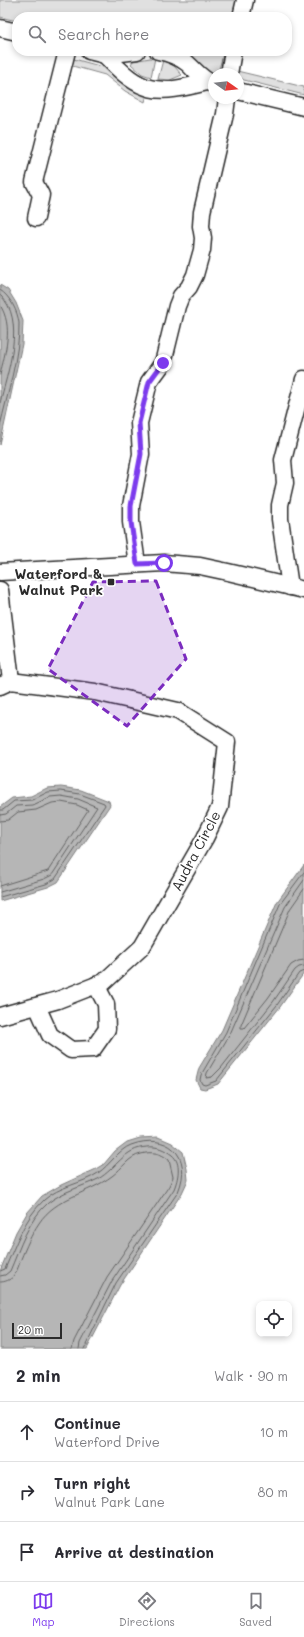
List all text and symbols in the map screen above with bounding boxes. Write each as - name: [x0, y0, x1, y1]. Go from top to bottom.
- search box: [12, 12, 292, 56]
- icon: search: [26, 23, 48, 45]
- text: Search here: [58, 24, 149, 44]
- north arrow: [208, 68, 244, 104]
- route end: [154, 354, 172, 372]
- route start: [155, 554, 173, 572]
- place label: Waterford & Walnut Park: [14, 564, 103, 599]
- marker: Waterford & Walnut Park: [106, 577, 116, 587]
- street label: Audra Circle: [166, 807, 225, 894]
- map controls: [256, 1301, 292, 1337]
- button: locate: [256, 1301, 292, 1337]
- scale bar: [12, 1321, 62, 1340]
- text: 20 m: [18, 1322, 43, 1337]
- text: 2 min: [16, 1364, 61, 1386]
- text: Walk · 90 m: [214, 1367, 288, 1384]
- text: Continue: [54, 1413, 121, 1433]
- icon: ahead: [16, 1421, 38, 1443]
- text: 10 m: [260, 1423, 288, 1440]
- text: Waterford Drive: [54, 1433, 160, 1450]
- text: Turn right: [54, 1473, 131, 1493]
- icon: right: [16, 1481, 38, 1503]
- text: 80 m: [258, 1483, 288, 1500]
- text: Walnut Park Lane: [54, 1493, 165, 1510]
- icon: arrive: [16, 1541, 38, 1563]
- text: Arrive at destination: [54, 1542, 214, 1562]
- tab: Map: [32, 1590, 55, 1629]
- tab: Directions: [119, 1590, 175, 1629]
- tab: Saved: [239, 1590, 272, 1629]

